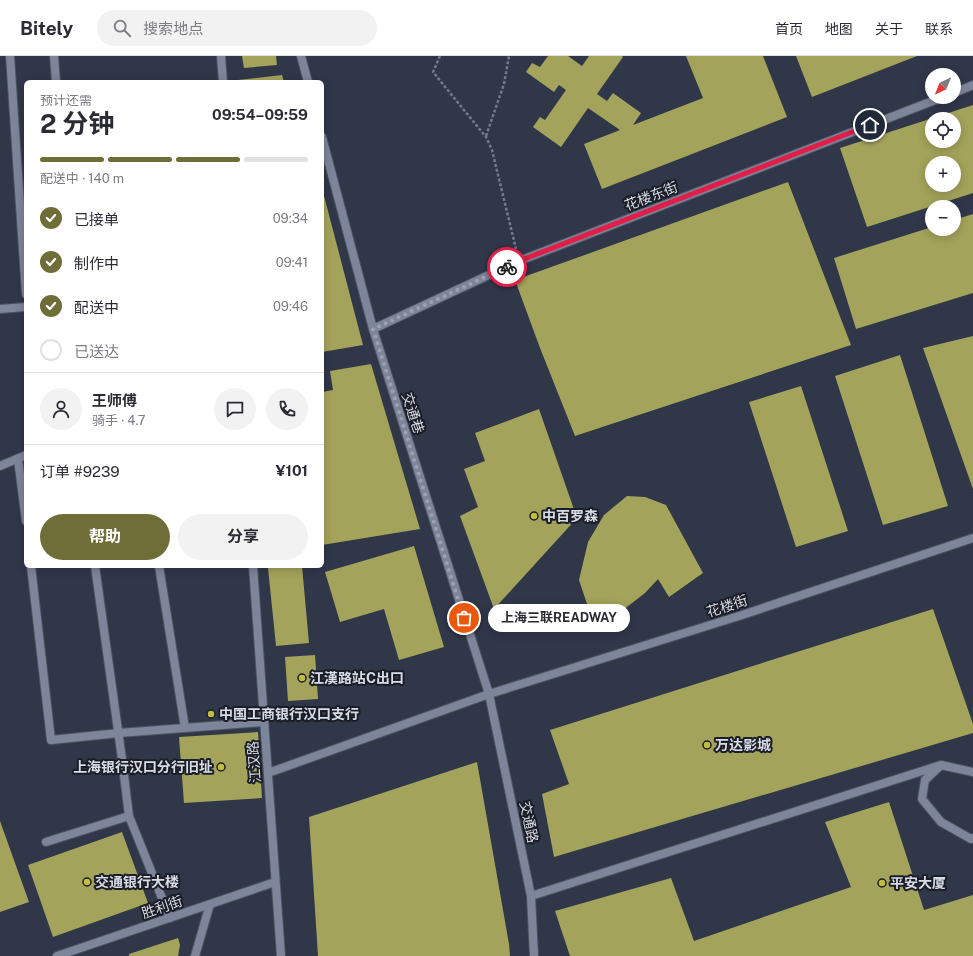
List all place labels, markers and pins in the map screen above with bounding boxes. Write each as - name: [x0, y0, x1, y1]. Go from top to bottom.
- pin: [853, 108, 887, 142]
- place label: 中百罗森: [542, 508, 598, 524]
- marker: 中百罗森: [529, 511, 539, 521]
- pin: [447, 601, 481, 635]
- callout: 上海三联READWAY: [488, 604, 630, 632]
- place label: 江漢路站C出口: [310, 670, 404, 686]
- marker: 江漢路站C出口: [297, 673, 307, 683]
- place label: 中国工商银行汉口支行: [219, 706, 359, 722]
- marker: 中国工商银行汉口支行: [206, 709, 216, 719]
- place label: 万达影城: [715, 737, 771, 753]
- marker: 万达影城: [702, 740, 712, 750]
- place label: 上海银行汉口分行旧址: [73, 759, 213, 775]
- marker: 上海银行汉口分行旧址: [216, 762, 226, 772]
- place label: 交通银行大楼: [95, 874, 179, 890]
- place label: 平安大厦: [890, 875, 946, 891]
- marker: 交通银行大楼: [82, 877, 92, 887]
- marker: 平安大厦: [877, 878, 887, 888]

